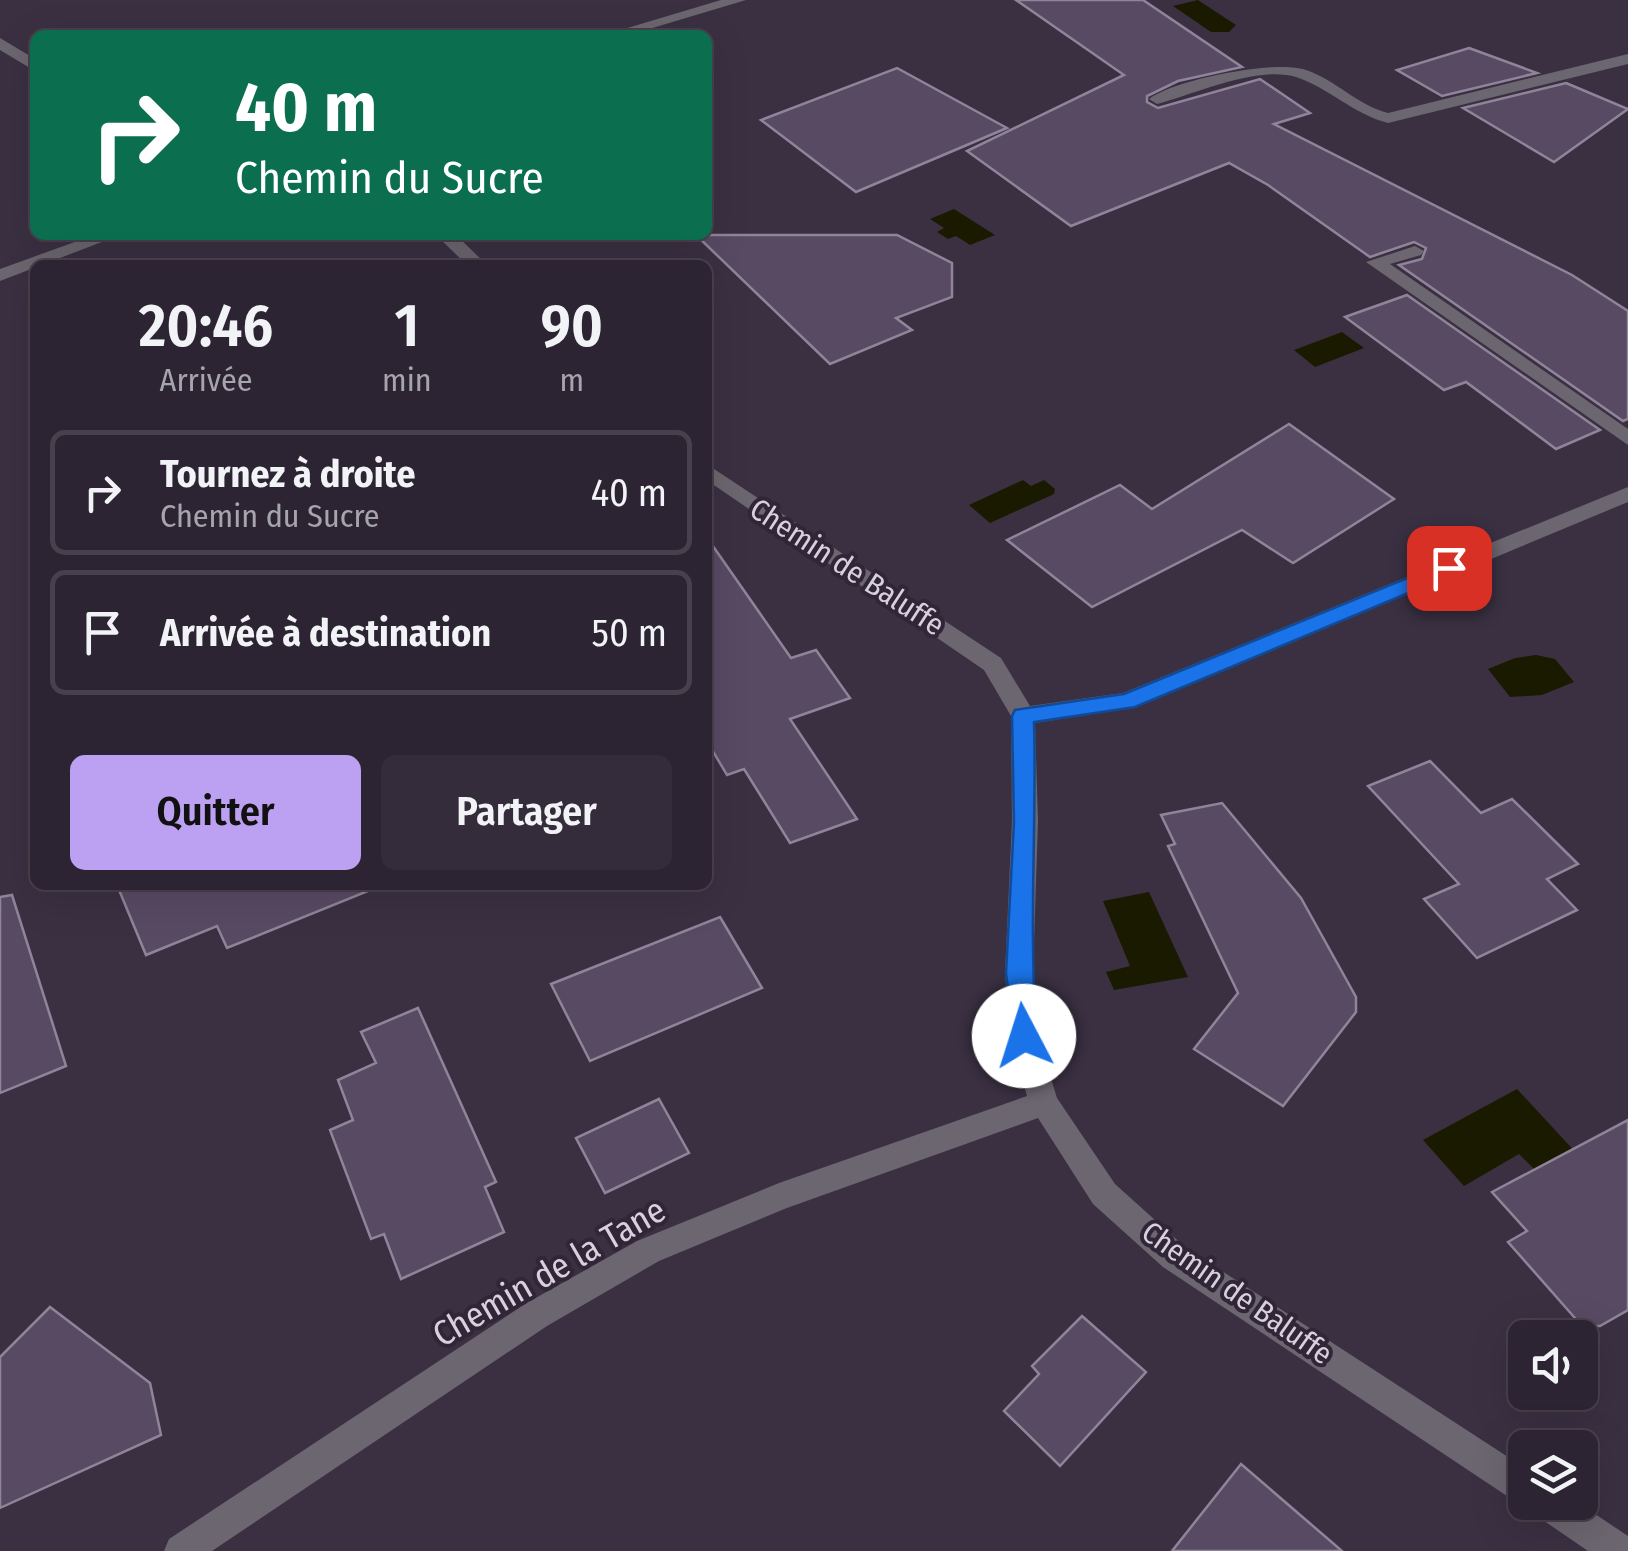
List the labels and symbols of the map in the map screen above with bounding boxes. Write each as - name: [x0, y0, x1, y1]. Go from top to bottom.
- street label: Chemin de Baluffe: [743, 491, 951, 643]
- pin: [1407, 526, 1492, 611]
- position arrow: [972, 984, 1076, 1088]
- street label: Chemin de la Tane: [425, 1188, 673, 1356]
- street label: Chemin de Baluffe: [1135, 1214, 1339, 1372]

